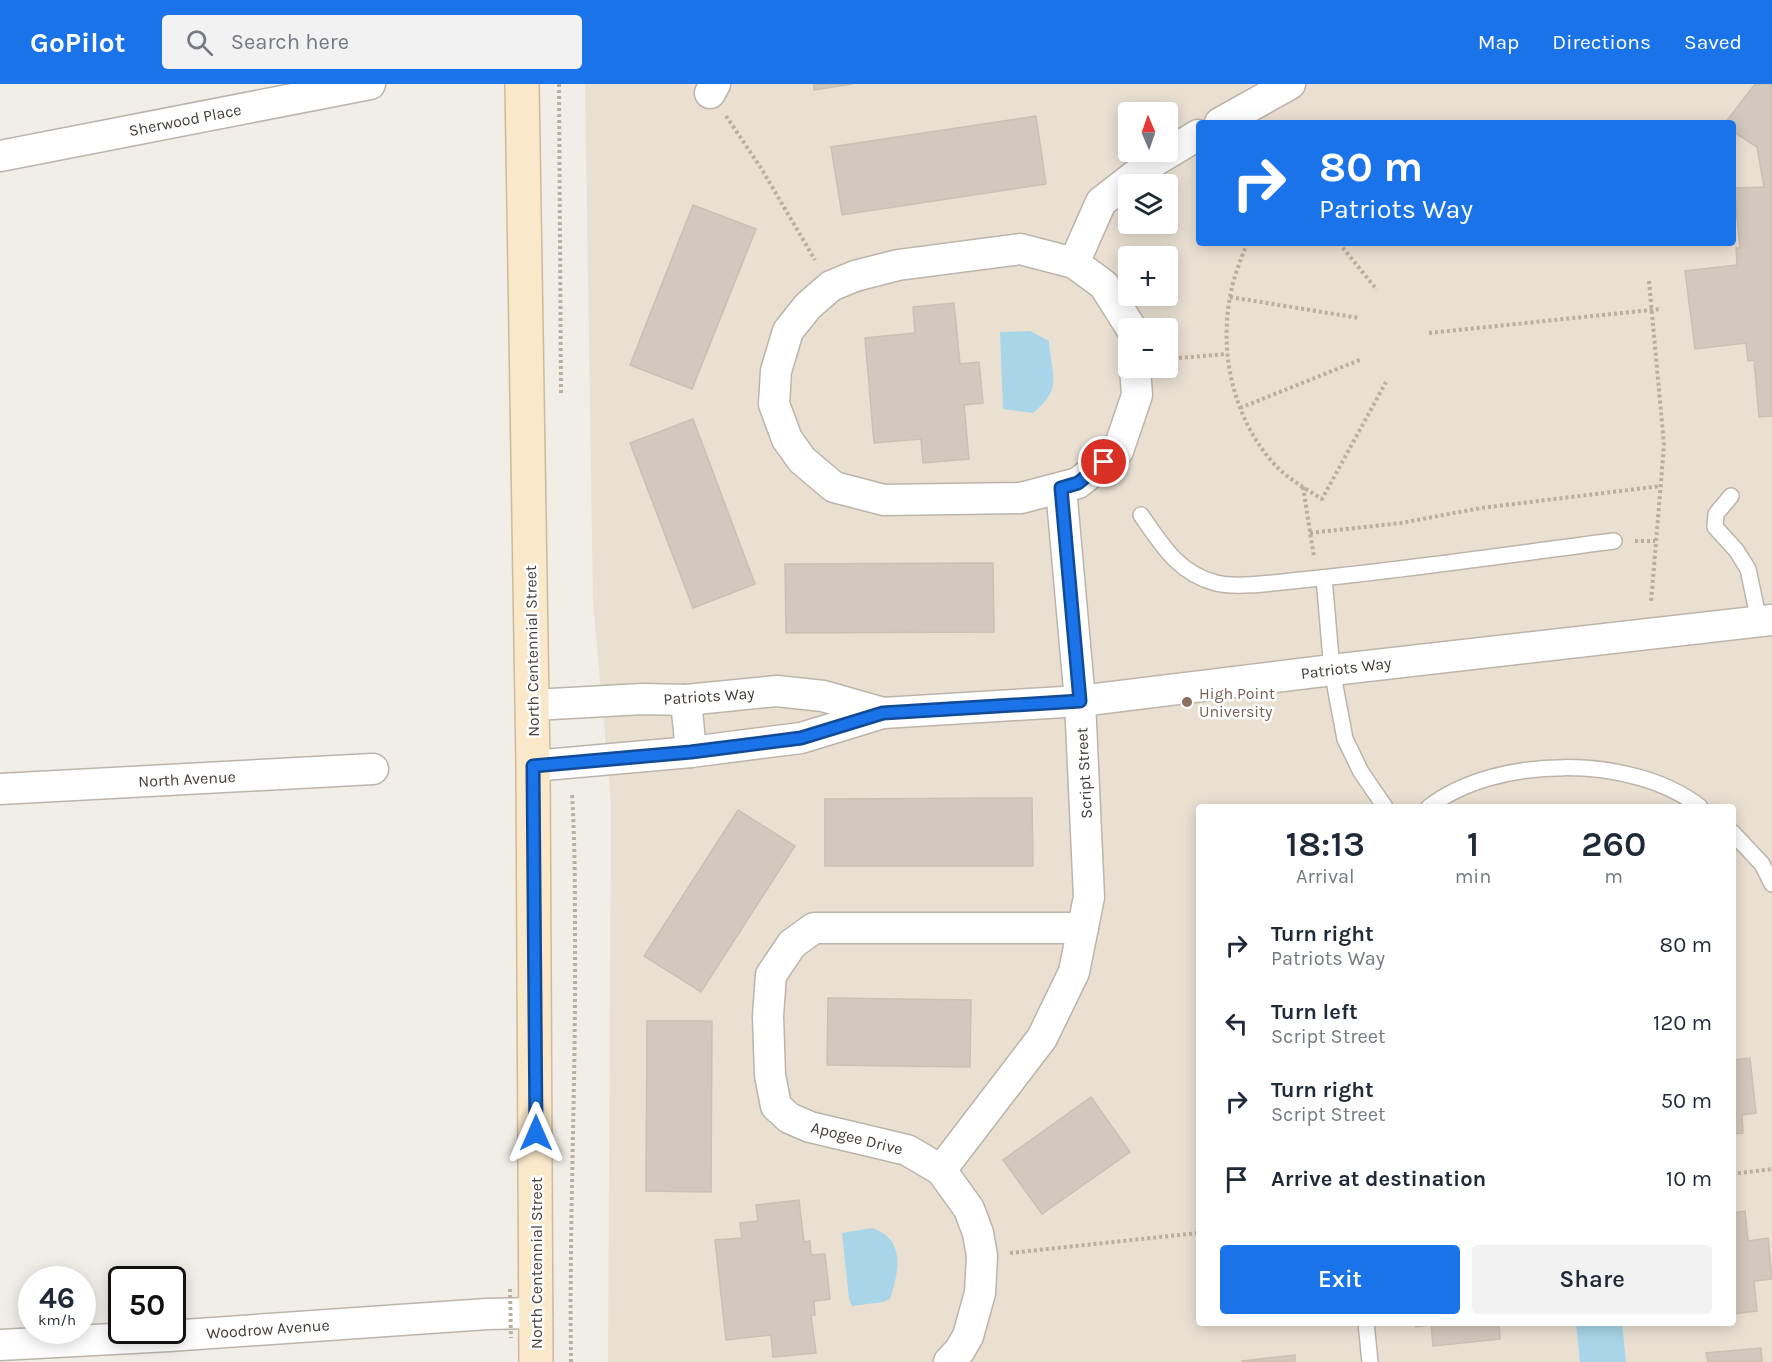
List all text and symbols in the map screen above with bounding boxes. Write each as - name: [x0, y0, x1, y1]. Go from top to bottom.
- search box: [162, 15, 582, 69]
- text: GoPilot: [30, 26, 126, 59]
- icon: search: [183, 26, 216, 59]
- text: Search here: [231, 29, 349, 55]
- text: Map: [1478, 30, 1519, 54]
- text: Directions: [1552, 30, 1651, 54]
- text: Saved: [1684, 30, 1742, 54]
- street label: Sherwood Place: [127, 100, 243, 140]
- north arrow: [1118, 102, 1178, 162]
- map controls: [1118, 102, 1178, 378]
- text: 80 m: [1319, 142, 1423, 192]
- icon: right: [1220, 144, 1298, 222]
- button: layers: [1118, 174, 1178, 234]
- text: Patriots Way: [1319, 193, 1473, 225]
- button: +: [1118, 246, 1178, 306]
- button: −: [1118, 318, 1178, 378]
- pin: [1078, 436, 1129, 487]
- icon: arrive: [1087, 445, 1120, 478]
- street label: North Centennial Street: [521, 565, 543, 737]
- street label: Patriots Way: [1300, 653, 1393, 683]
- street label: Patriots Way: [663, 683, 756, 709]
- place label: High Point University: [1199, 684, 1275, 721]
- marker: High Point University: [1180, 695, 1194, 709]
- street label: Script Street: [1072, 727, 1096, 819]
- street label: North Avenue: [138, 767, 236, 791]
- text: 18:13: [1286, 823, 1365, 865]
- text: 1: [1467, 823, 1479, 865]
- text: 260: [1581, 823, 1646, 865]
- text: Arrival: [1296, 865, 1355, 888]
- text: min: [1455, 865, 1491, 888]
- text: m: [1604, 865, 1623, 888]
- text: Turn right: [1271, 921, 1374, 947]
- icon: right: [1220, 929, 1253, 962]
- text: 80 m: [1660, 932, 1712, 958]
- text: Patriots Way: [1271, 947, 1385, 970]
- text: Turn left: [1271, 999, 1358, 1025]
- icon: left: [1220, 1007, 1253, 1040]
- text: 120 m: [1653, 1010, 1712, 1036]
- text: Script Street: [1271, 1025, 1385, 1048]
- text: Turn right: [1271, 1077, 1374, 1103]
- icon: right: [1220, 1085, 1253, 1118]
- text: 50 m: [1661, 1088, 1712, 1114]
- position arrow: [504, 1101, 568, 1165]
- text: Script Street: [1271, 1103, 1385, 1126]
- street label: Apogee Drive: [809, 1117, 905, 1159]
- icon: arrive: [1220, 1163, 1253, 1196]
- text: Arrive at destination: [1271, 1166, 1486, 1192]
- text: 10 m: [1666, 1166, 1712, 1192]
- street label: North Centennial Street: [527, 1177, 546, 1349]
- button: Exit: [1220, 1245, 1460, 1314]
- button: Share: [1472, 1245, 1712, 1314]
- speed limit sign: 50: [108, 1266, 186, 1344]
- text: 46: [39, 1280, 75, 1316]
- text: km/h: [38, 1311, 76, 1329]
- street label: Woodrow Avenue: [206, 1315, 330, 1343]

